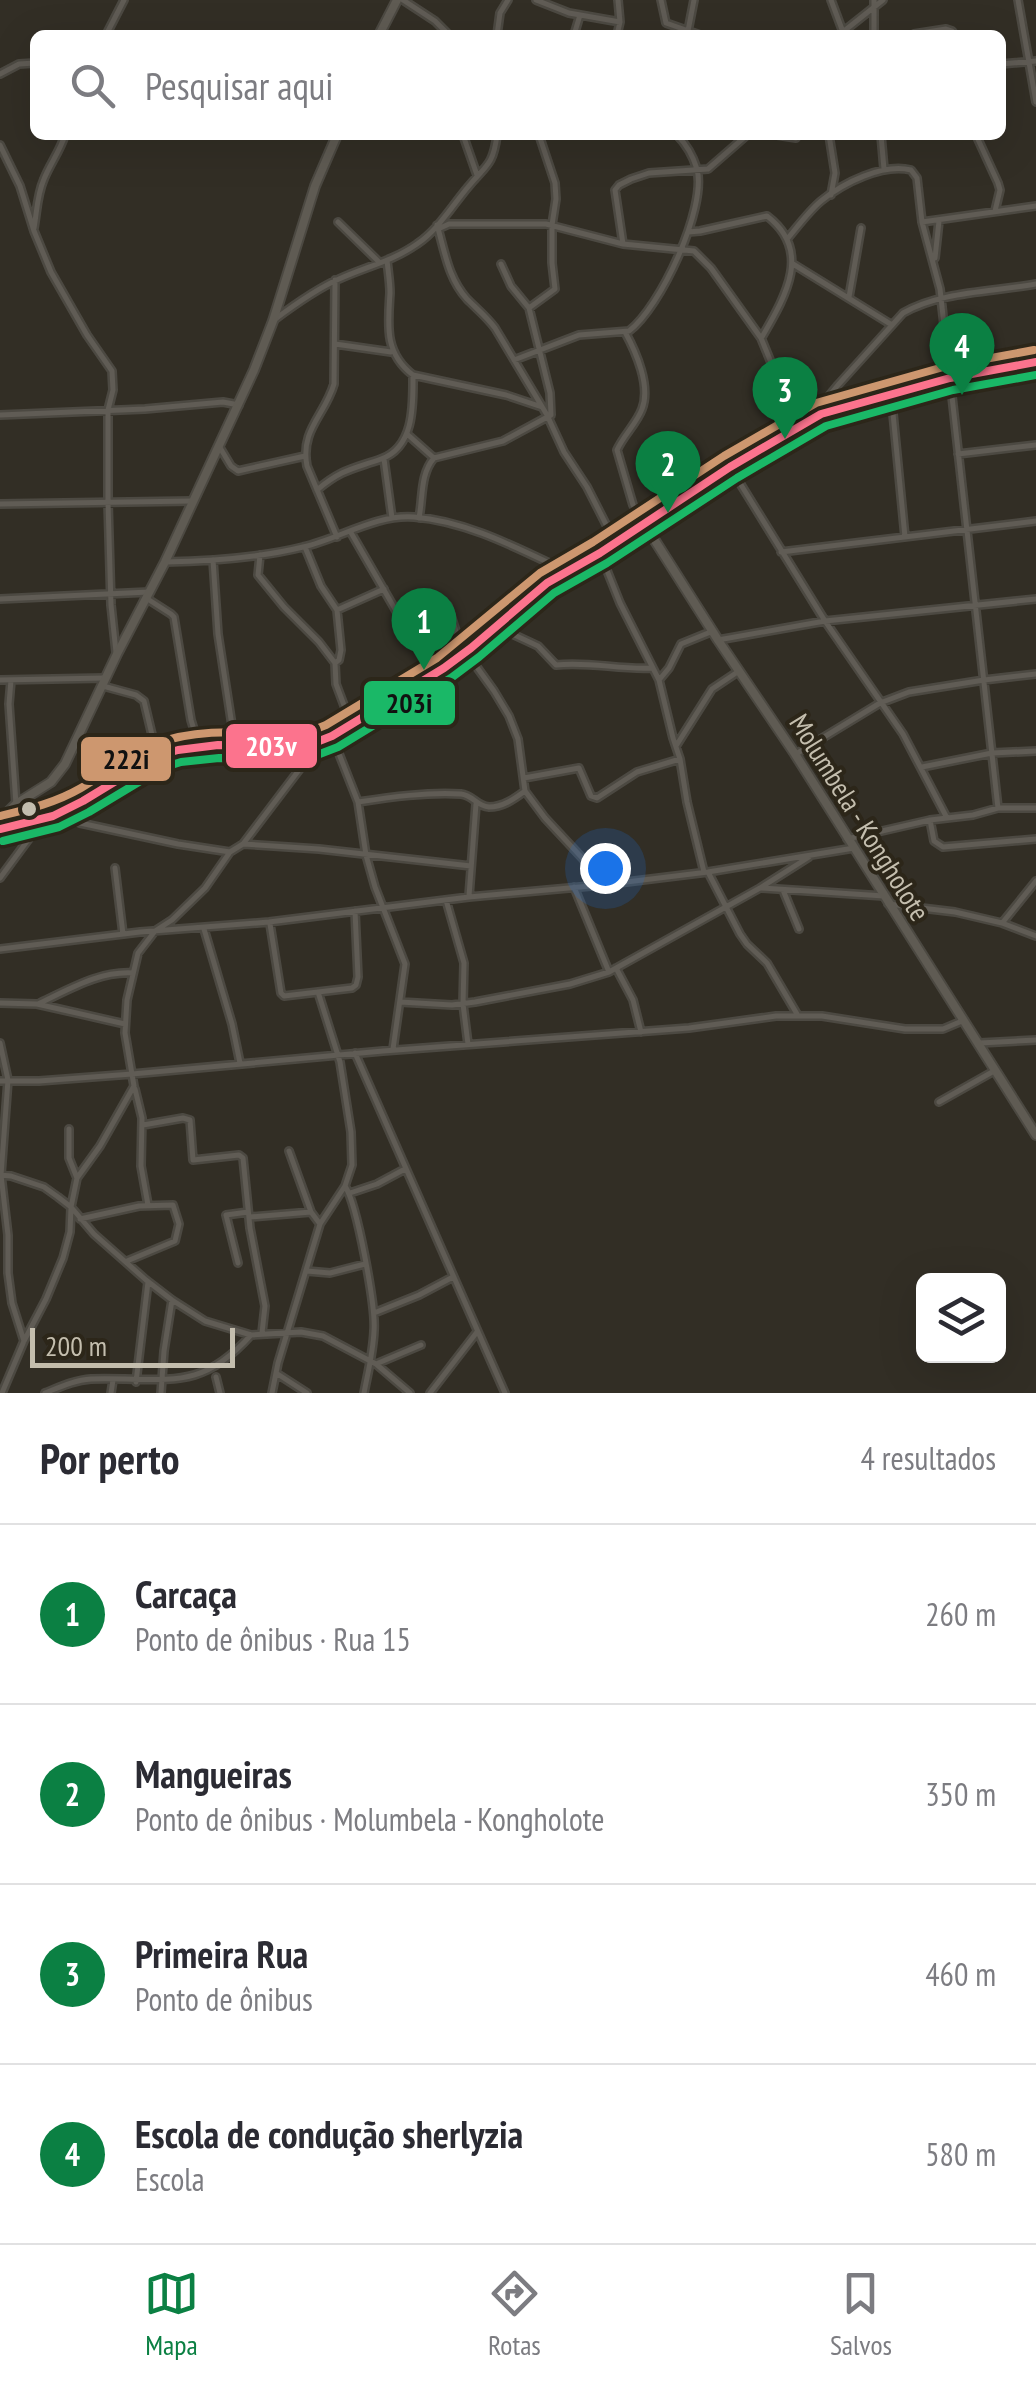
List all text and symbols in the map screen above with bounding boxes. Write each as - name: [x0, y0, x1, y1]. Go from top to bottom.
- search box: [30, 30, 1006, 140]
- icon: search: [65, 58, 120, 113]
- text: Pesquisar aqui: [145, 61, 334, 110]
- pin: 4: [930, 312, 994, 395]
- pin: 3: [752, 356, 818, 439]
- pin: 2: [636, 430, 700, 513]
- pin: 1: [392, 588, 456, 670]
- line badge: 203i: [362, 679, 457, 727]
- text: 203i: [386, 684, 432, 721]
- street label: Molumbela - Kongholote: [781, 707, 939, 927]
- line badge: 203v: [224, 722, 319, 770]
- text: 203v: [245, 727, 297, 764]
- line badge: 222i: [79, 735, 173, 783]
- text: 222i: [103, 740, 149, 777]
- unlabelled marker: [19, 799, 39, 819]
- your location: [580, 843, 631, 894]
- map controls: [916, 1273, 1006, 1363]
- button: layers: [916, 1273, 1006, 1363]
- scale bar: [30, 1323, 235, 1368]
- text: 200 m: [45, 1327, 107, 1364]
- text: Por perto: [40, 1431, 179, 1486]
- text: 4 resultados: [861, 1437, 996, 1479]
- text: Carcaça: [135, 1569, 237, 1618]
- text: 1: [65, 1593, 80, 1635]
- text: 260 m: [925, 1593, 996, 1635]
- text: Ponto de ônibus · Rua 15: [135, 1618, 411, 1660]
- text: Mangueiras: [135, 1749, 292, 1798]
- text: 2: [65, 1773, 80, 1815]
- text: 350 m: [925, 1773, 996, 1815]
- text: Ponto de ônibus · Molumbela - Kongholote: [135, 1798, 605, 1840]
- text: Primeira Rua: [135, 1929, 308, 1978]
- text: 3: [65, 1953, 80, 1995]
- text: 460 m: [925, 1953, 996, 1995]
- text: Ponto de ônibus: [135, 1978, 313, 2020]
- text: Escola de condução sherlyzia: [135, 2109, 523, 2158]
- text: 4: [65, 2133, 80, 2175]
- text: 580 m: [925, 2133, 996, 2175]
- text: Escola: [135, 2158, 204, 2200]
- tab: Mapa: [144, 2266, 199, 2363]
- tab: Rotas: [487, 2266, 542, 2363]
- tab: Salvos: [830, 2266, 892, 2363]

